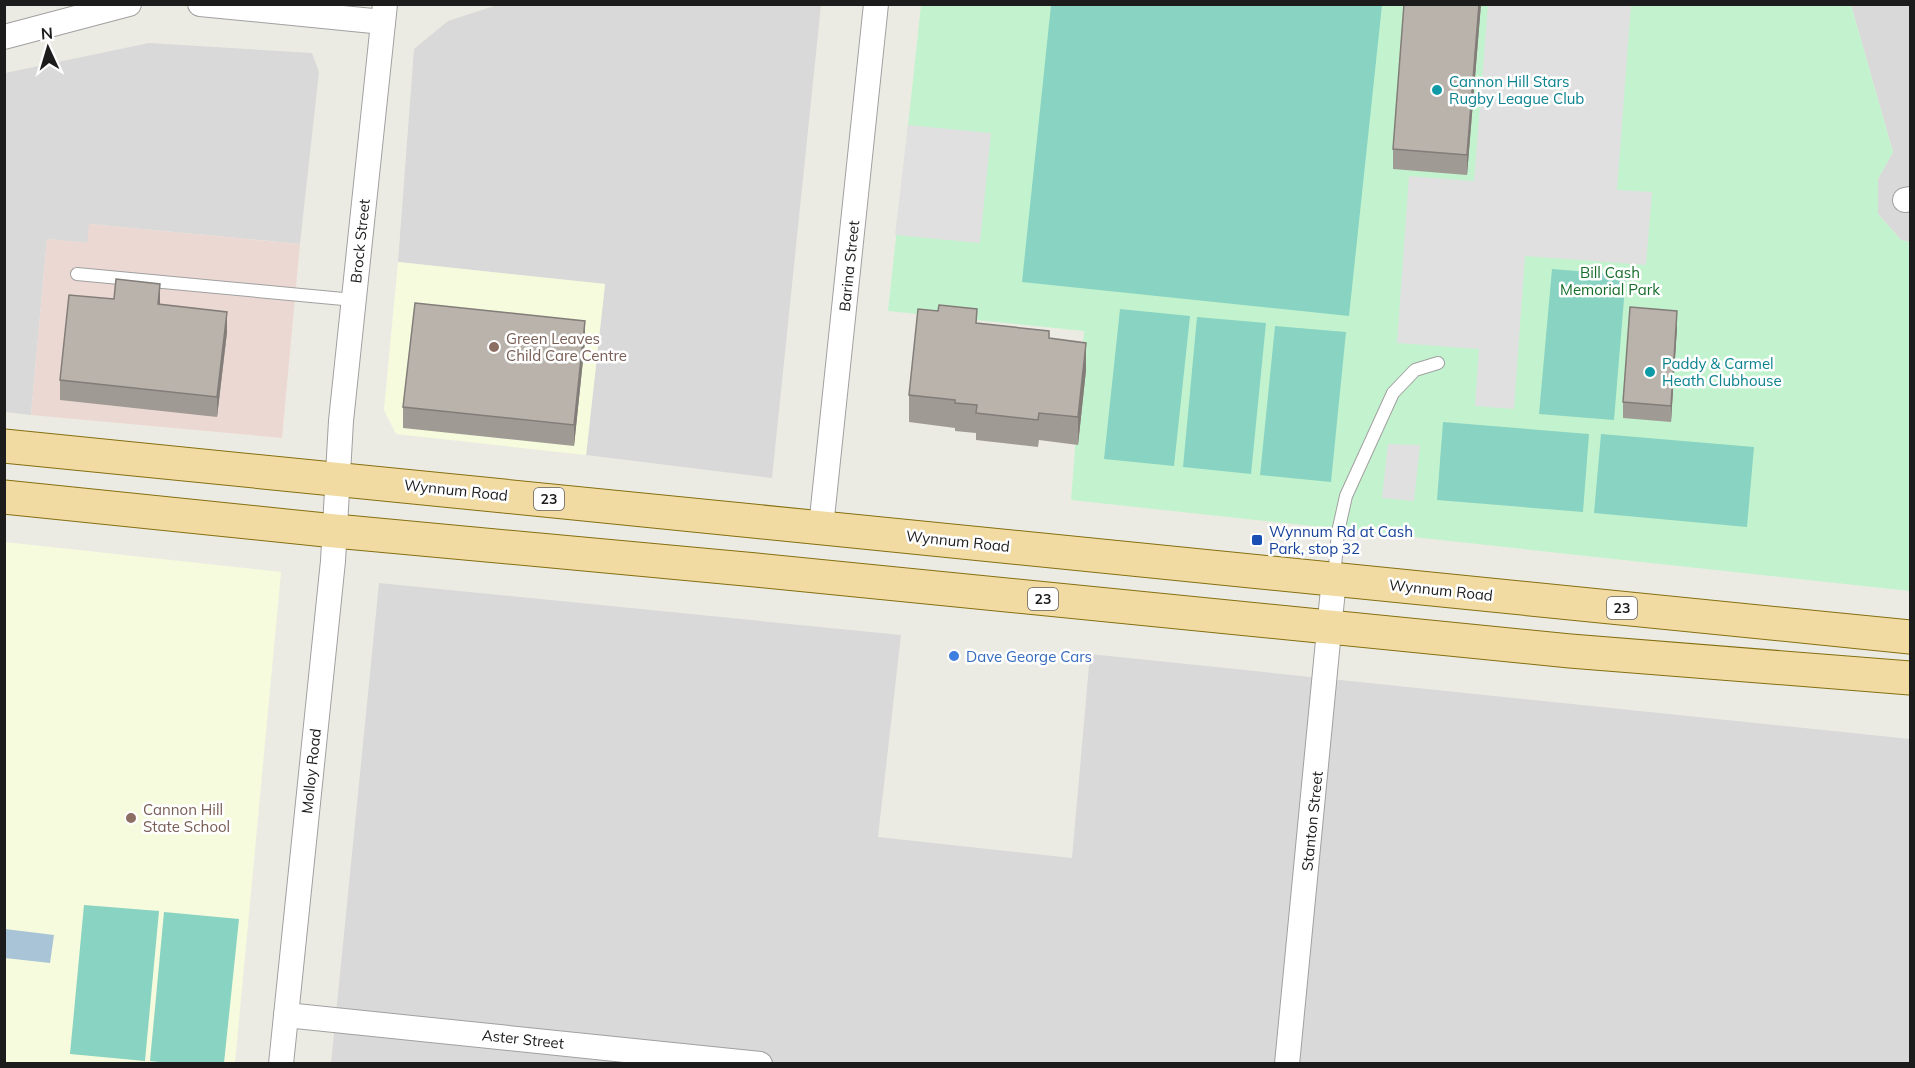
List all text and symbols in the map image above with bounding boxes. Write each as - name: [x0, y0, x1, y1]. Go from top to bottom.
- north arrow: [18, 18, 78, 78]
- text: N: [40, 23, 54, 43]
- place label: Cannon Hill Stars Rugby League Club: [1449, 72, 1584, 108]
- marker: Cannon Hill Stars Rugby League Club: [1430, 83, 1444, 97]
- street label: Brock Street: [346, 198, 374, 284]
- street label: Barina Street: [835, 220, 863, 312]
- park label: Bill Cash Memorial Park: [1560, 263, 1660, 299]
- place label: Green Leaves Child Care Centre: [506, 329, 627, 365]
- marker: Green Leaves Child Care Centre: [487, 340, 501, 354]
- place label: Paddy & Carmel Heath Clubhouse: [1662, 354, 1782, 390]
- marker: Paddy & Carmel Heath Clubhouse: [1643, 365, 1657, 379]
- street label: Wynnum Road: [403, 475, 509, 505]
- road number: 23: [534, 488, 564, 510]
- place label: Wynnum Rd at Cash Park, stop 32: [1269, 522, 1413, 558]
- street label: Wynnum Road: [905, 526, 1011, 556]
- marker: Wynnum Rd at Cash Park, stop 32: [1250, 533, 1264, 547]
- street label: Wynnum Road: [1388, 575, 1494, 605]
- road number: 23: [1028, 588, 1058, 610]
- road number: 23: [1607, 597, 1637, 619]
- place label: Dave George Cars: [966, 647, 1092, 666]
- marker: Dave George Cars: [947, 649, 961, 663]
- street label: Molloy Road: [297, 727, 325, 815]
- street label: Stanton Street: [1297, 770, 1327, 872]
- place label: Cannon Hill State School: [143, 800, 230, 836]
- marker: Cannon Hill State School: [124, 811, 138, 825]
- street label: Aster Street: [481, 1025, 565, 1053]

